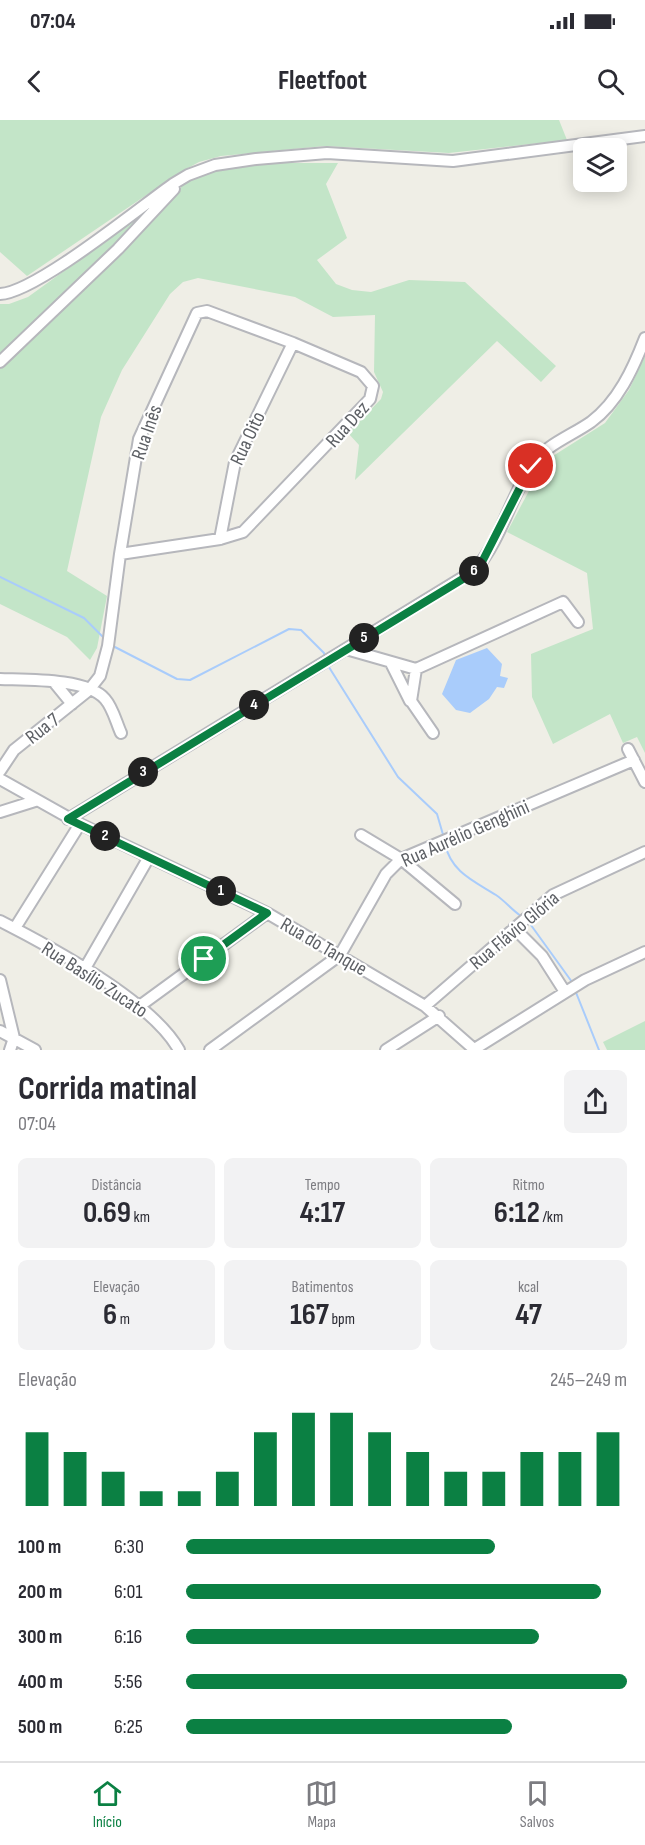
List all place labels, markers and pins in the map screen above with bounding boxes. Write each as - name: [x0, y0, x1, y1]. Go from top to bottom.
- pin: [505, 440, 556, 491]
- pin: 6: [459, 556, 489, 586]
- pin: 5: [349, 623, 379, 653]
- pin: 4: [239, 690, 269, 720]
- pin: 3: [128, 757, 158, 787]
- pin: 2: [90, 821, 120, 851]
- pin: 1: [206, 876, 236, 906]
- pin: [178, 933, 229, 984]

